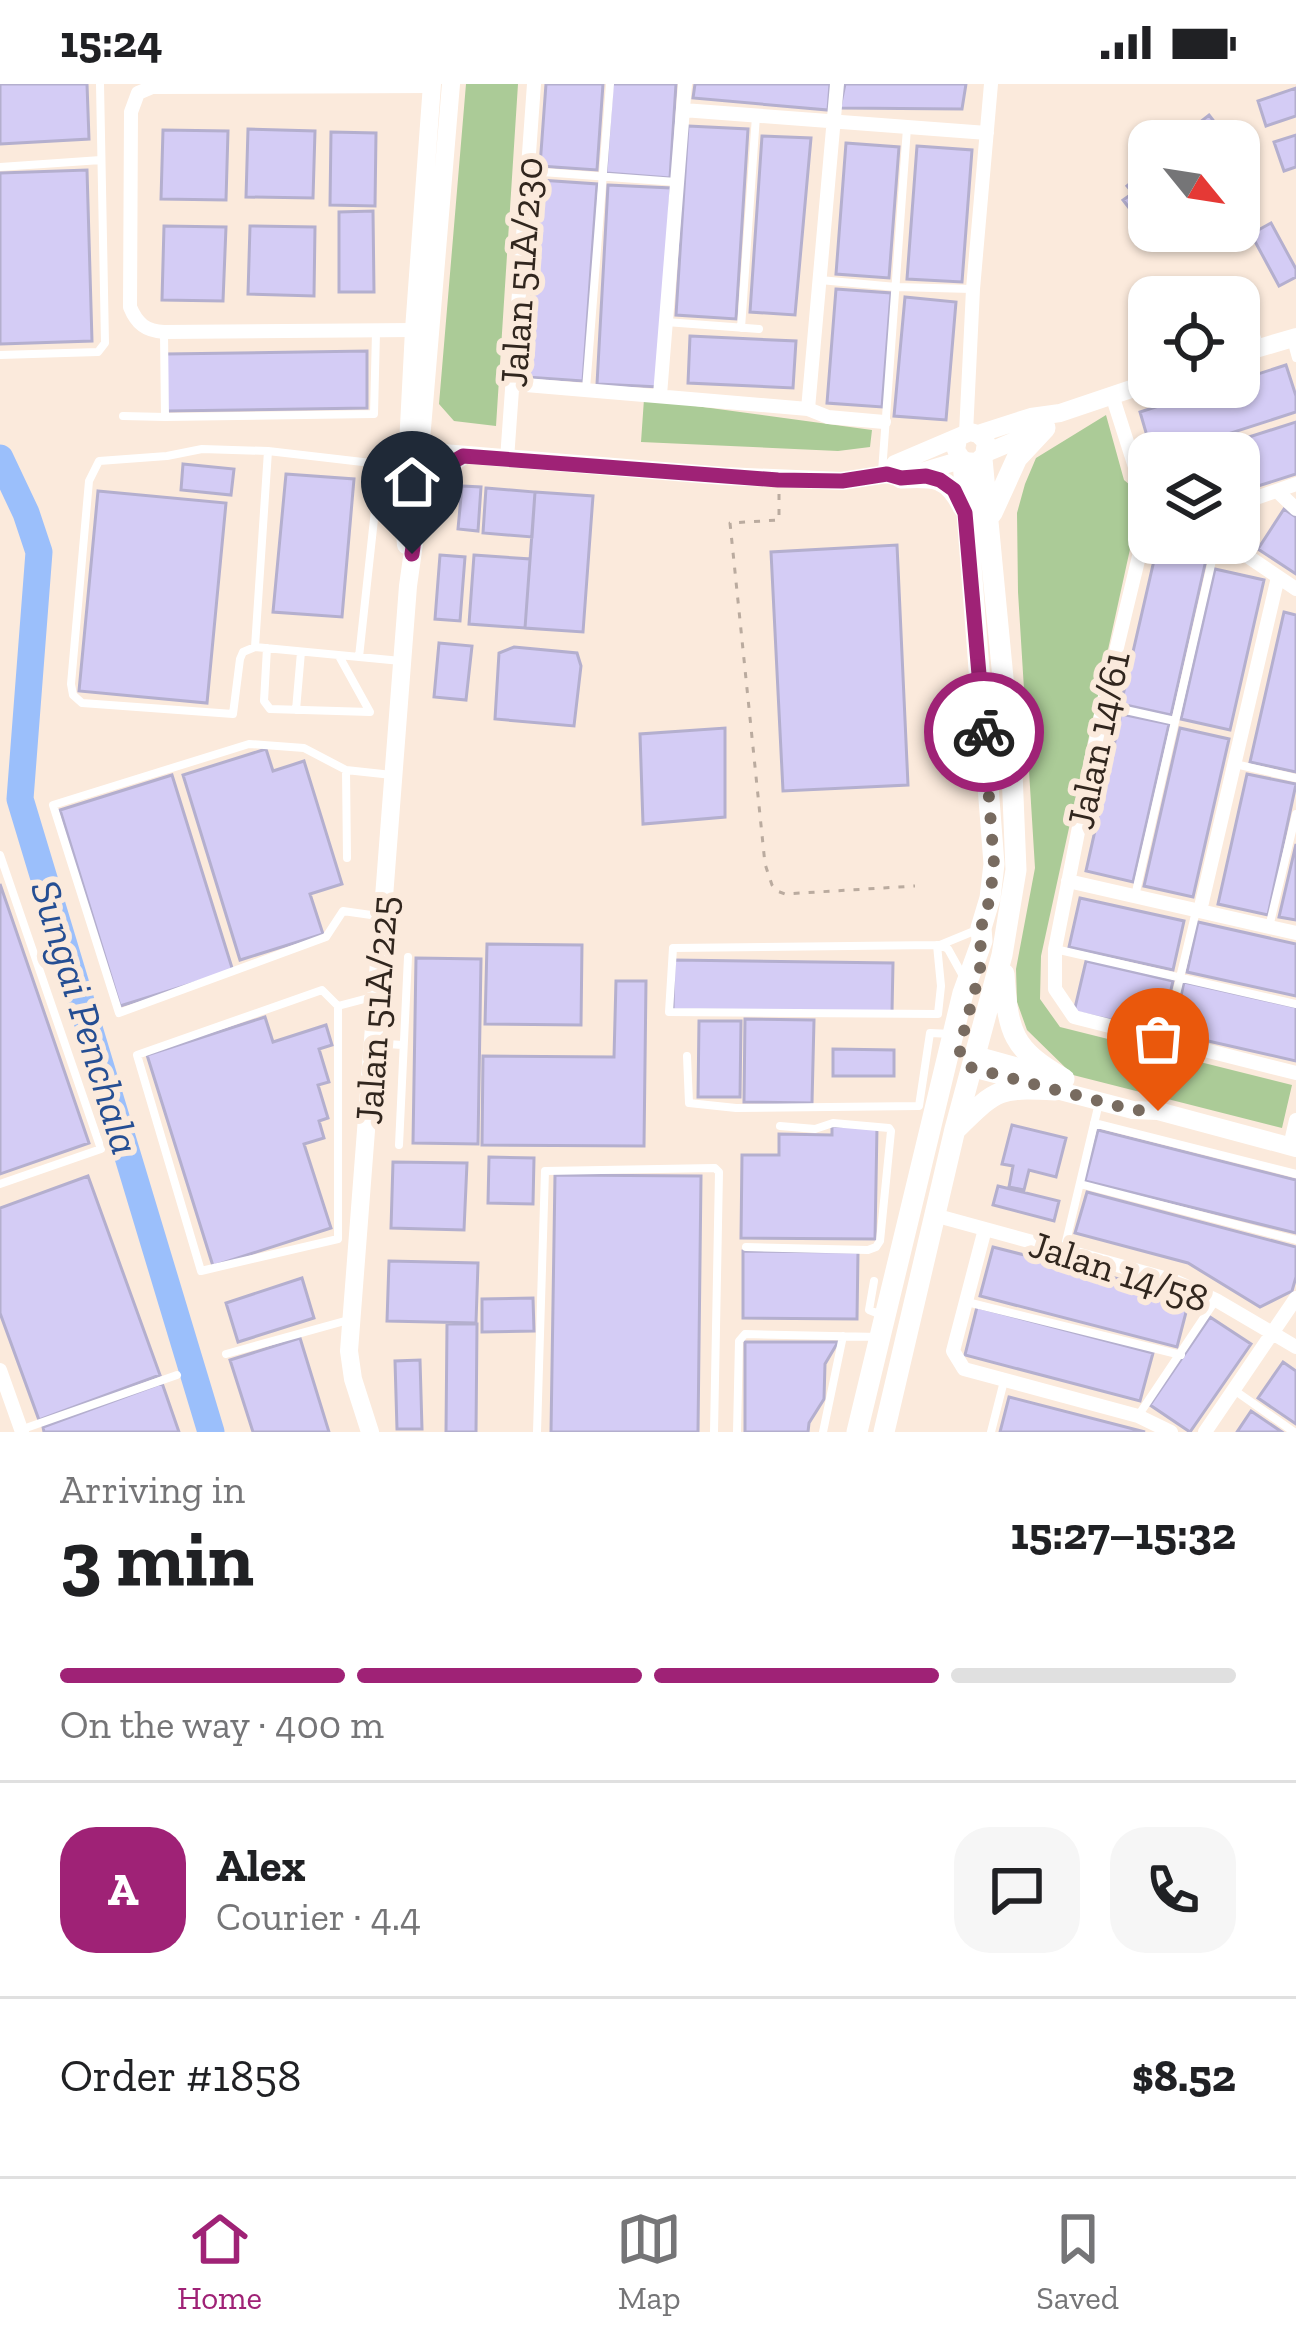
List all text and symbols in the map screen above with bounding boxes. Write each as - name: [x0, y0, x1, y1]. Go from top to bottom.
- text: 15:24: [60, 15, 163, 69]
- north arrow: [1128, 120, 1260, 252]
- map controls: [1128, 120, 1260, 564]
- street label: Jalan 51A/230: [490, 155, 552, 389]
- button: locate: [1128, 276, 1260, 408]
- pin: [361, 431, 463, 554]
- button: layers: [1128, 432, 1260, 564]
- icon: home: [379, 449, 445, 515]
- street label: Jalan 14/61: [1056, 647, 1140, 833]
- courier: [924, 672, 1044, 792]
- icon: bike: [951, 699, 1017, 765]
- water label: Sungai Penchala: [20, 874, 152, 1160]
- street label: Jalan 51A/225: [345, 894, 407, 1126]
- pin: [1107, 988, 1209, 1111]
- icon: bag: [1125, 1006, 1191, 1072]
- street label: Jalan 14/58: [1024, 1220, 1214, 1322]
- text: Arriving in: [60, 1466, 245, 1513]
- text: 15:27–15:32: [1010, 1507, 1236, 1561]
- text: 3 min: [60, 1511, 254, 1605]
- text: On the way · 400 m: [60, 1701, 384, 1748]
- button: chat: [954, 1827, 1080, 1953]
- button: phone: [1110, 1827, 1236, 1953]
- text: Alex: [216, 1839, 306, 1893]
- text: A: [108, 1863, 138, 1917]
- text: Courier · 4.4: [216, 1893, 421, 1940]
- text: Order #1858: [60, 2049, 301, 2103]
- text: $8.52: [1132, 2049, 1236, 2103]
- tab: Home: [177, 2206, 262, 2317]
- tab: Map: [616, 2206, 682, 2317]
- tab: Saved: [1036, 2206, 1119, 2317]

